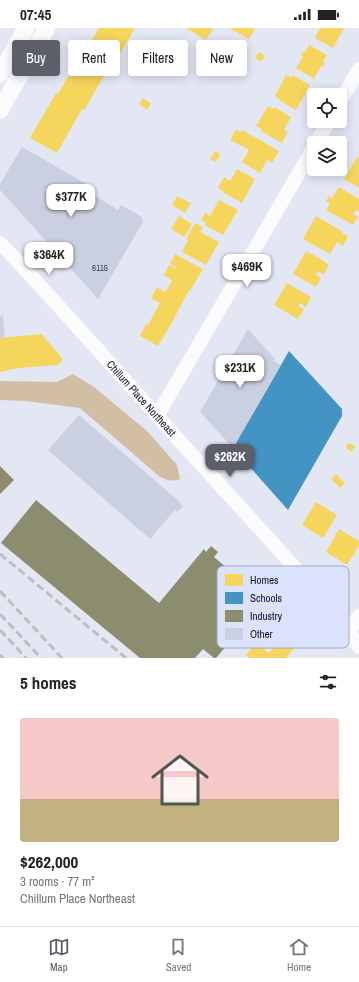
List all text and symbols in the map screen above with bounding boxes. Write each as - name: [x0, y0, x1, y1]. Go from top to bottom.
- text: 07:45: [20, 4, 51, 25]
- chip: Buy: [12, 40, 60, 76]
- chip: Rent: [68, 40, 120, 76]
- chip: Filters: [128, 40, 188, 76]
- chip: New: [196, 40, 247, 76]
- map controls: [307, 88, 347, 176]
- button: locate: [307, 88, 347, 128]
- button: layers: [307, 136, 347, 176]
- pin: $377K: [43, 184, 99, 218]
- text: $377K: [55, 188, 87, 205]
- pin: $364K: [21, 242, 77, 276]
- text: $364K: [33, 246, 65, 263]
- pin: $469K: [219, 254, 275, 288]
- text: $469K: [231, 258, 263, 275]
- house number: 6115: [92, 262, 108, 274]
- pin: $231K: [212, 355, 268, 389]
- street label: Chillum Place Northeast: [104, 357, 179, 440]
- text: $231K: [224, 359, 256, 376]
- pin: $262K: [202, 444, 258, 478]
- text: $262K: [214, 448, 246, 465]
- legend: [217, 566, 349, 648]
- text: Homes: [250, 573, 279, 587]
- text: Schools: [250, 591, 283, 605]
- text: Industry: [250, 609, 283, 623]
- text: Other: [250, 627, 273, 641]
- text: 5 homes: [20, 671, 77, 694]
- icon: filters: [317, 671, 339, 693]
- icon: home: [144, 744, 216, 816]
- text: $262,000: [20, 850, 78, 873]
- text: 3 rooms · 77 m²: [20, 873, 95, 890]
- text: Chillum Place Northeast: [20, 890, 135, 907]
- tab: Map: [48, 936, 70, 974]
- tab: Saved: [166, 936, 191, 974]
- tab: Home: [287, 936, 311, 974]

